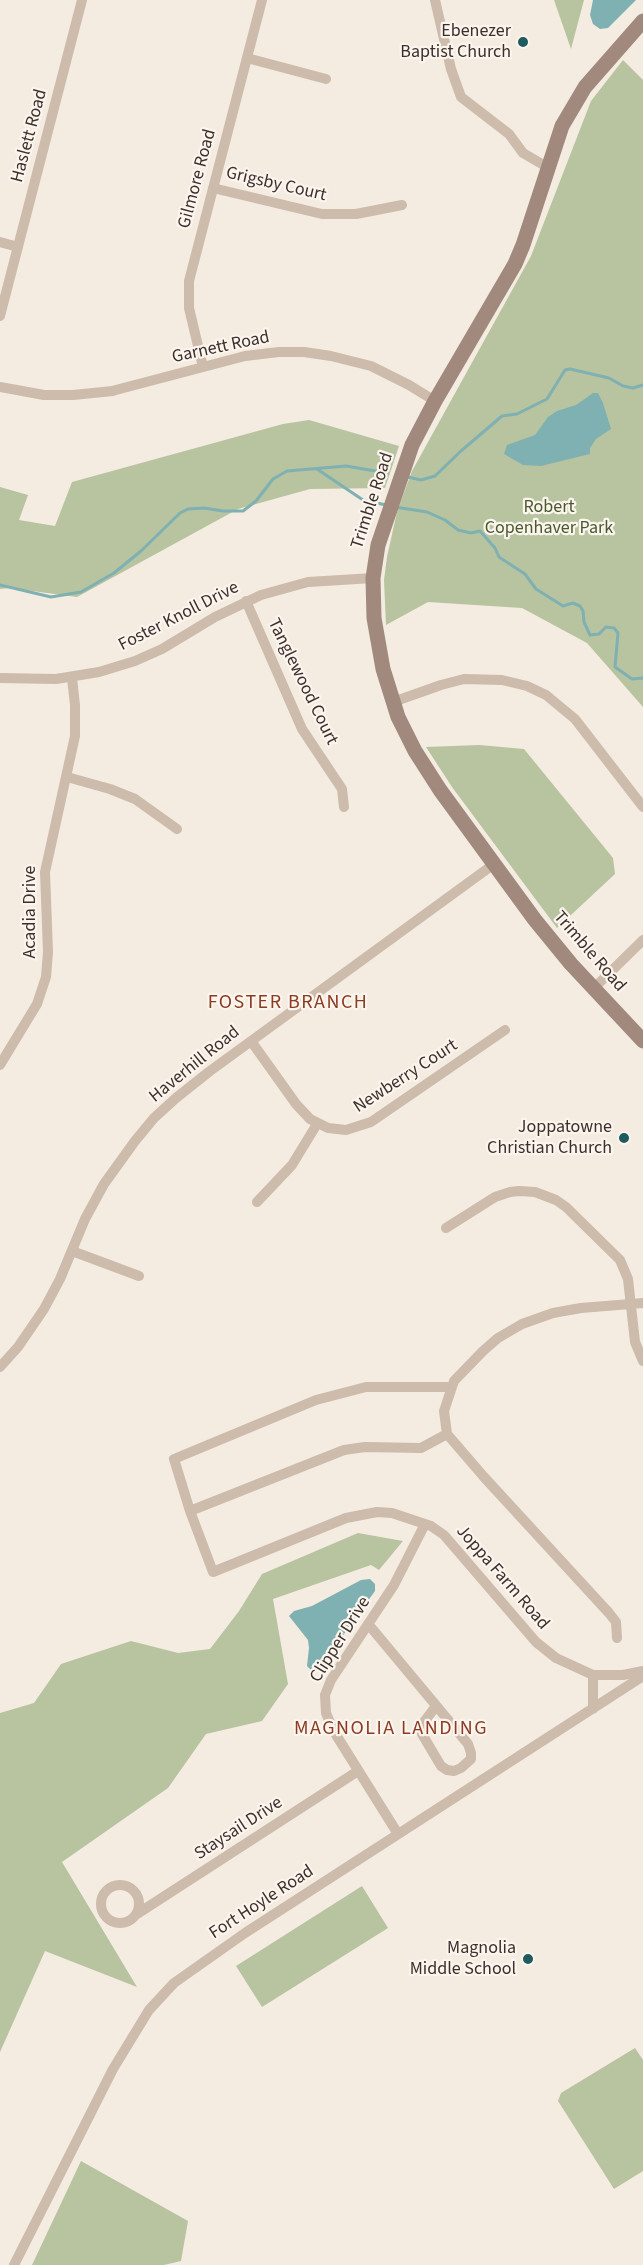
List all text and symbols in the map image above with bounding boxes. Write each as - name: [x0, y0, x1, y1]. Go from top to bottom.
- place label: Ebenezer Baptist Church: [400, 21, 511, 63]
- marker: Ebenezer Baptist Church: [516, 35, 530, 49]
- street label: Haslett Road: [7, 87, 53, 185]
- street label: Gilmore Road: [174, 127, 222, 231]
- street label: Grigsby Court: [224, 163, 328, 207]
- street label: Garnett Road: [170, 327, 272, 369]
- street label: Trimble Road: [347, 450, 399, 552]
- park label: Robert Copenhaver Park: [485, 497, 613, 540]
- street label: Foster Knoll Drive: [115, 577, 243, 657]
- street label: Tanglewood Court: [262, 615, 342, 749]
- street label: Acadia Drive: [20, 866, 42, 958]
- street label: Trimble Road: [548, 907, 630, 997]
- district label: FOSTER BRANCH: [208, 992, 368, 1016]
- street label: Haverhill Road: [145, 1022, 245, 1108]
- street label: Newberry Court: [350, 1035, 462, 1119]
- place label: Joppatowne Christian Church: [487, 1117, 612, 1160]
- marker: Joppatowne Christian Church: [617, 1131, 631, 1145]
- street label: Joppa Farm Road: [451, 1521, 553, 1635]
- street label: Clipper Drive: [306, 1593, 376, 1687]
- district label: MAGNOLIA LANDING: [294, 1718, 488, 1742]
- street label: Staysail Drive: [191, 1793, 287, 1865]
- street label: Fort Hoyle Road: [206, 1861, 318, 1945]
- place label: Magnolia Middle School: [410, 1938, 516, 1980]
- marker: Magnolia Middle School: [521, 1952, 535, 1966]

